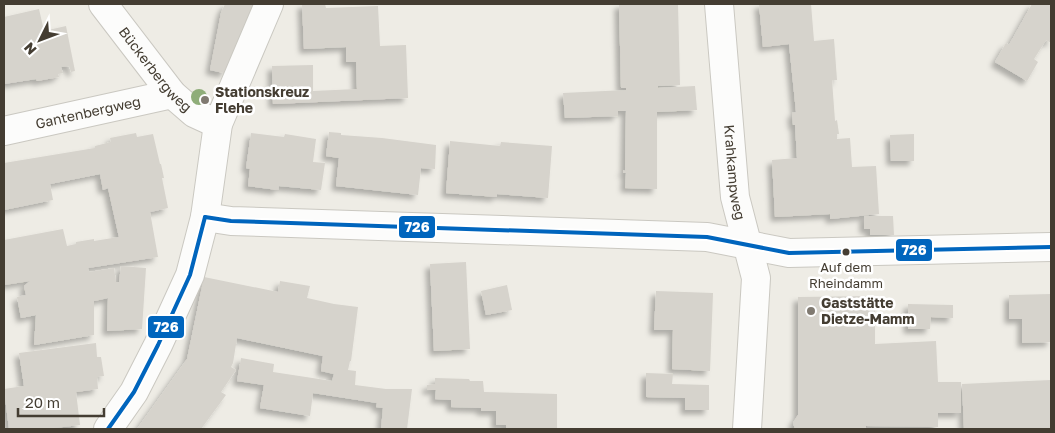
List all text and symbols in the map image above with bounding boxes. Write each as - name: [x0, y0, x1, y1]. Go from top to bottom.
- north arrow: [15, 15, 65, 65]
- street label: Bückerbergweg: [116, 23, 196, 115]
- text: N: [20, 39, 40, 59]
- place label: Stationskreuz Flehe: [215, 83, 309, 116]
- street label: Gantenbergweg: [34, 92, 142, 132]
- marker: Stationskreuz Flehe: [199, 94, 211, 106]
- street label: Krahkampweg: [721, 124, 750, 222]
- line badge: 726: [398, 215, 436, 239]
- text: 726: [404, 218, 430, 235]
- line badge: 726: [895, 238, 933, 262]
- text: 726: [901, 241, 927, 258]
- marker: Auf dem Rheindamm: [841, 247, 851, 257]
- place label: Auf dem Rheindamm: [809, 259, 883, 291]
- place label: Gaststätte Dietze-Mamm: [821, 294, 915, 327]
- marker: Gaststätte Dietze-Mamm: [805, 305, 817, 317]
- line badge: 726: [147, 315, 185, 339]
- text: 726: [153, 318, 179, 335]
- scale bar: [18, 386, 104, 418]
- text: 20 m: [25, 393, 60, 411]

